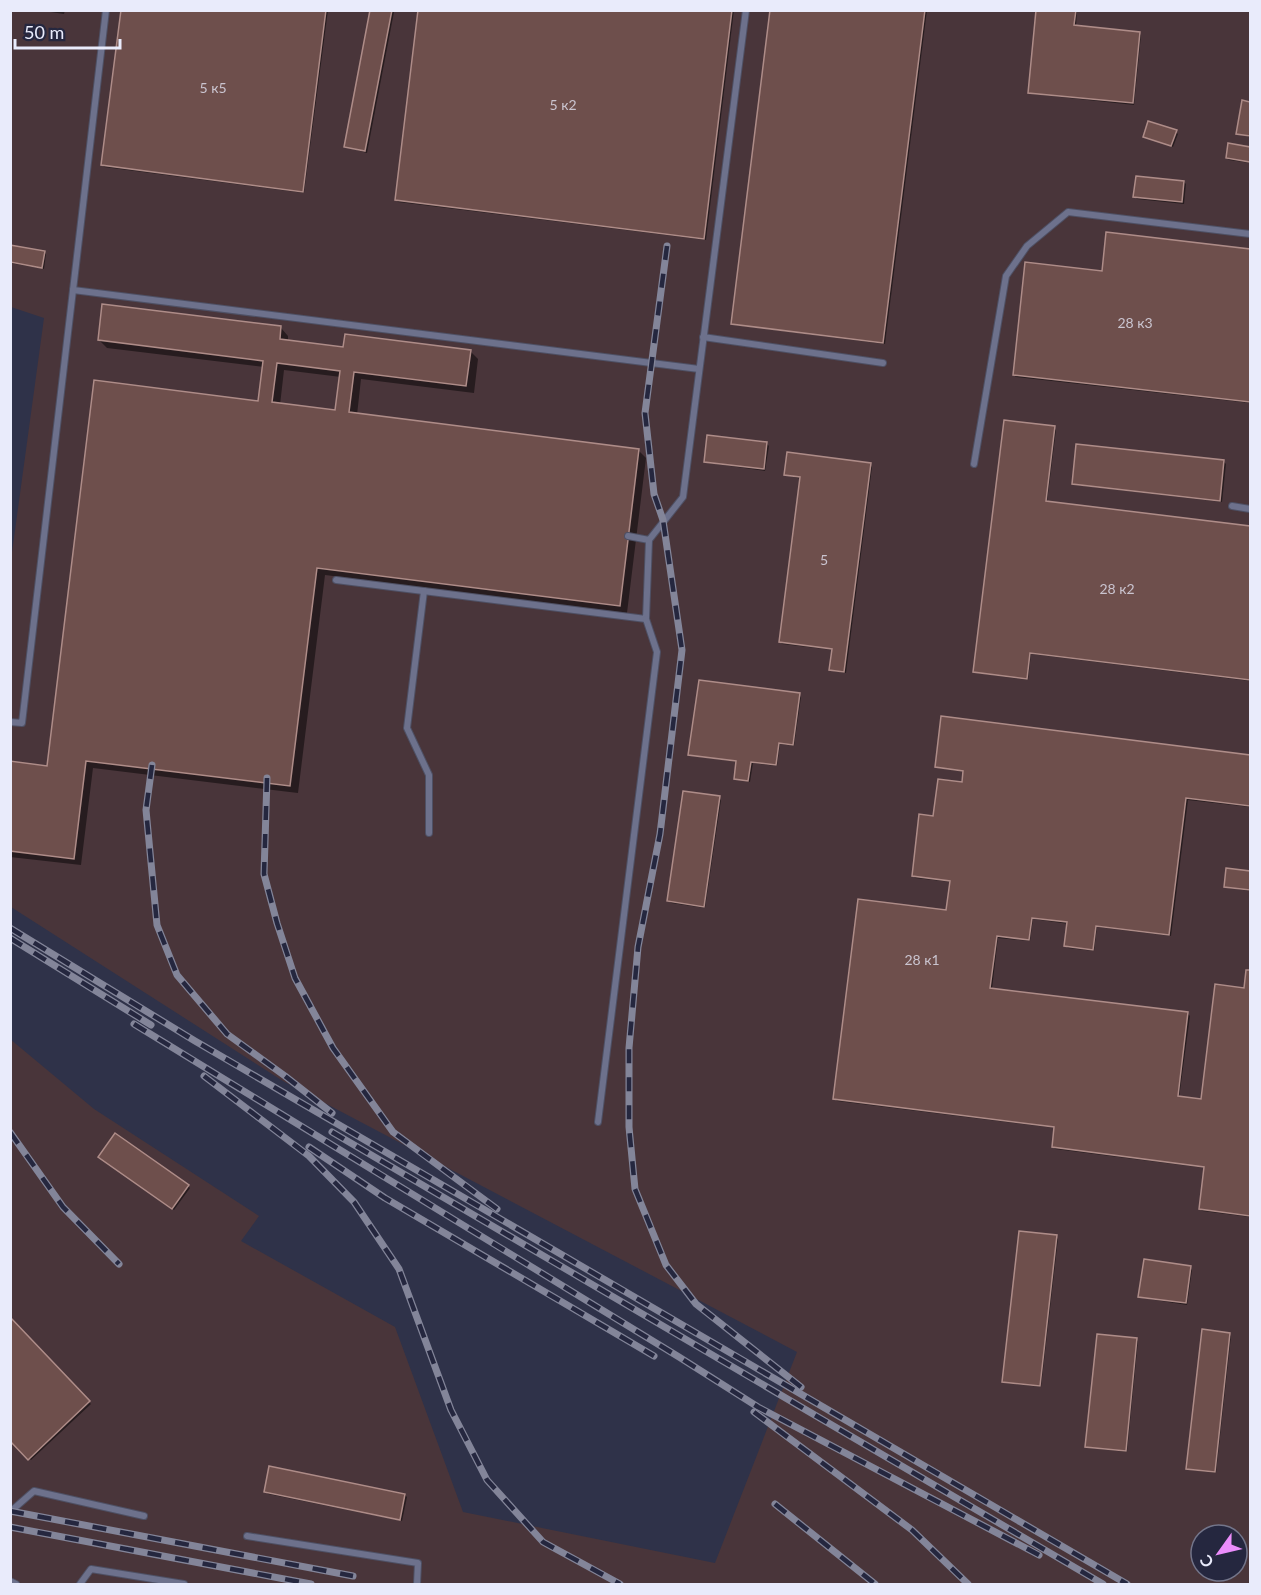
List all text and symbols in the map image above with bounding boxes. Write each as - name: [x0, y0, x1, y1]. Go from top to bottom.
- scale bar: [15, 12, 120, 50]
- text: 50 m: [24, 21, 64, 43]
- house number: 5 к5: [199, 79, 227, 96]
- house number: 5 к2: [549, 96, 577, 113]
- house number: 28 к3: [1117, 314, 1153, 331]
- house number: 5: [820, 551, 828, 568]
- house number: 28 к2: [1099, 580, 1135, 597]
- house number: 28 к1: [904, 951, 940, 968]
- north arrow: [1189, 1523, 1249, 1583]
- text: С: [1195, 1552, 1217, 1571]

